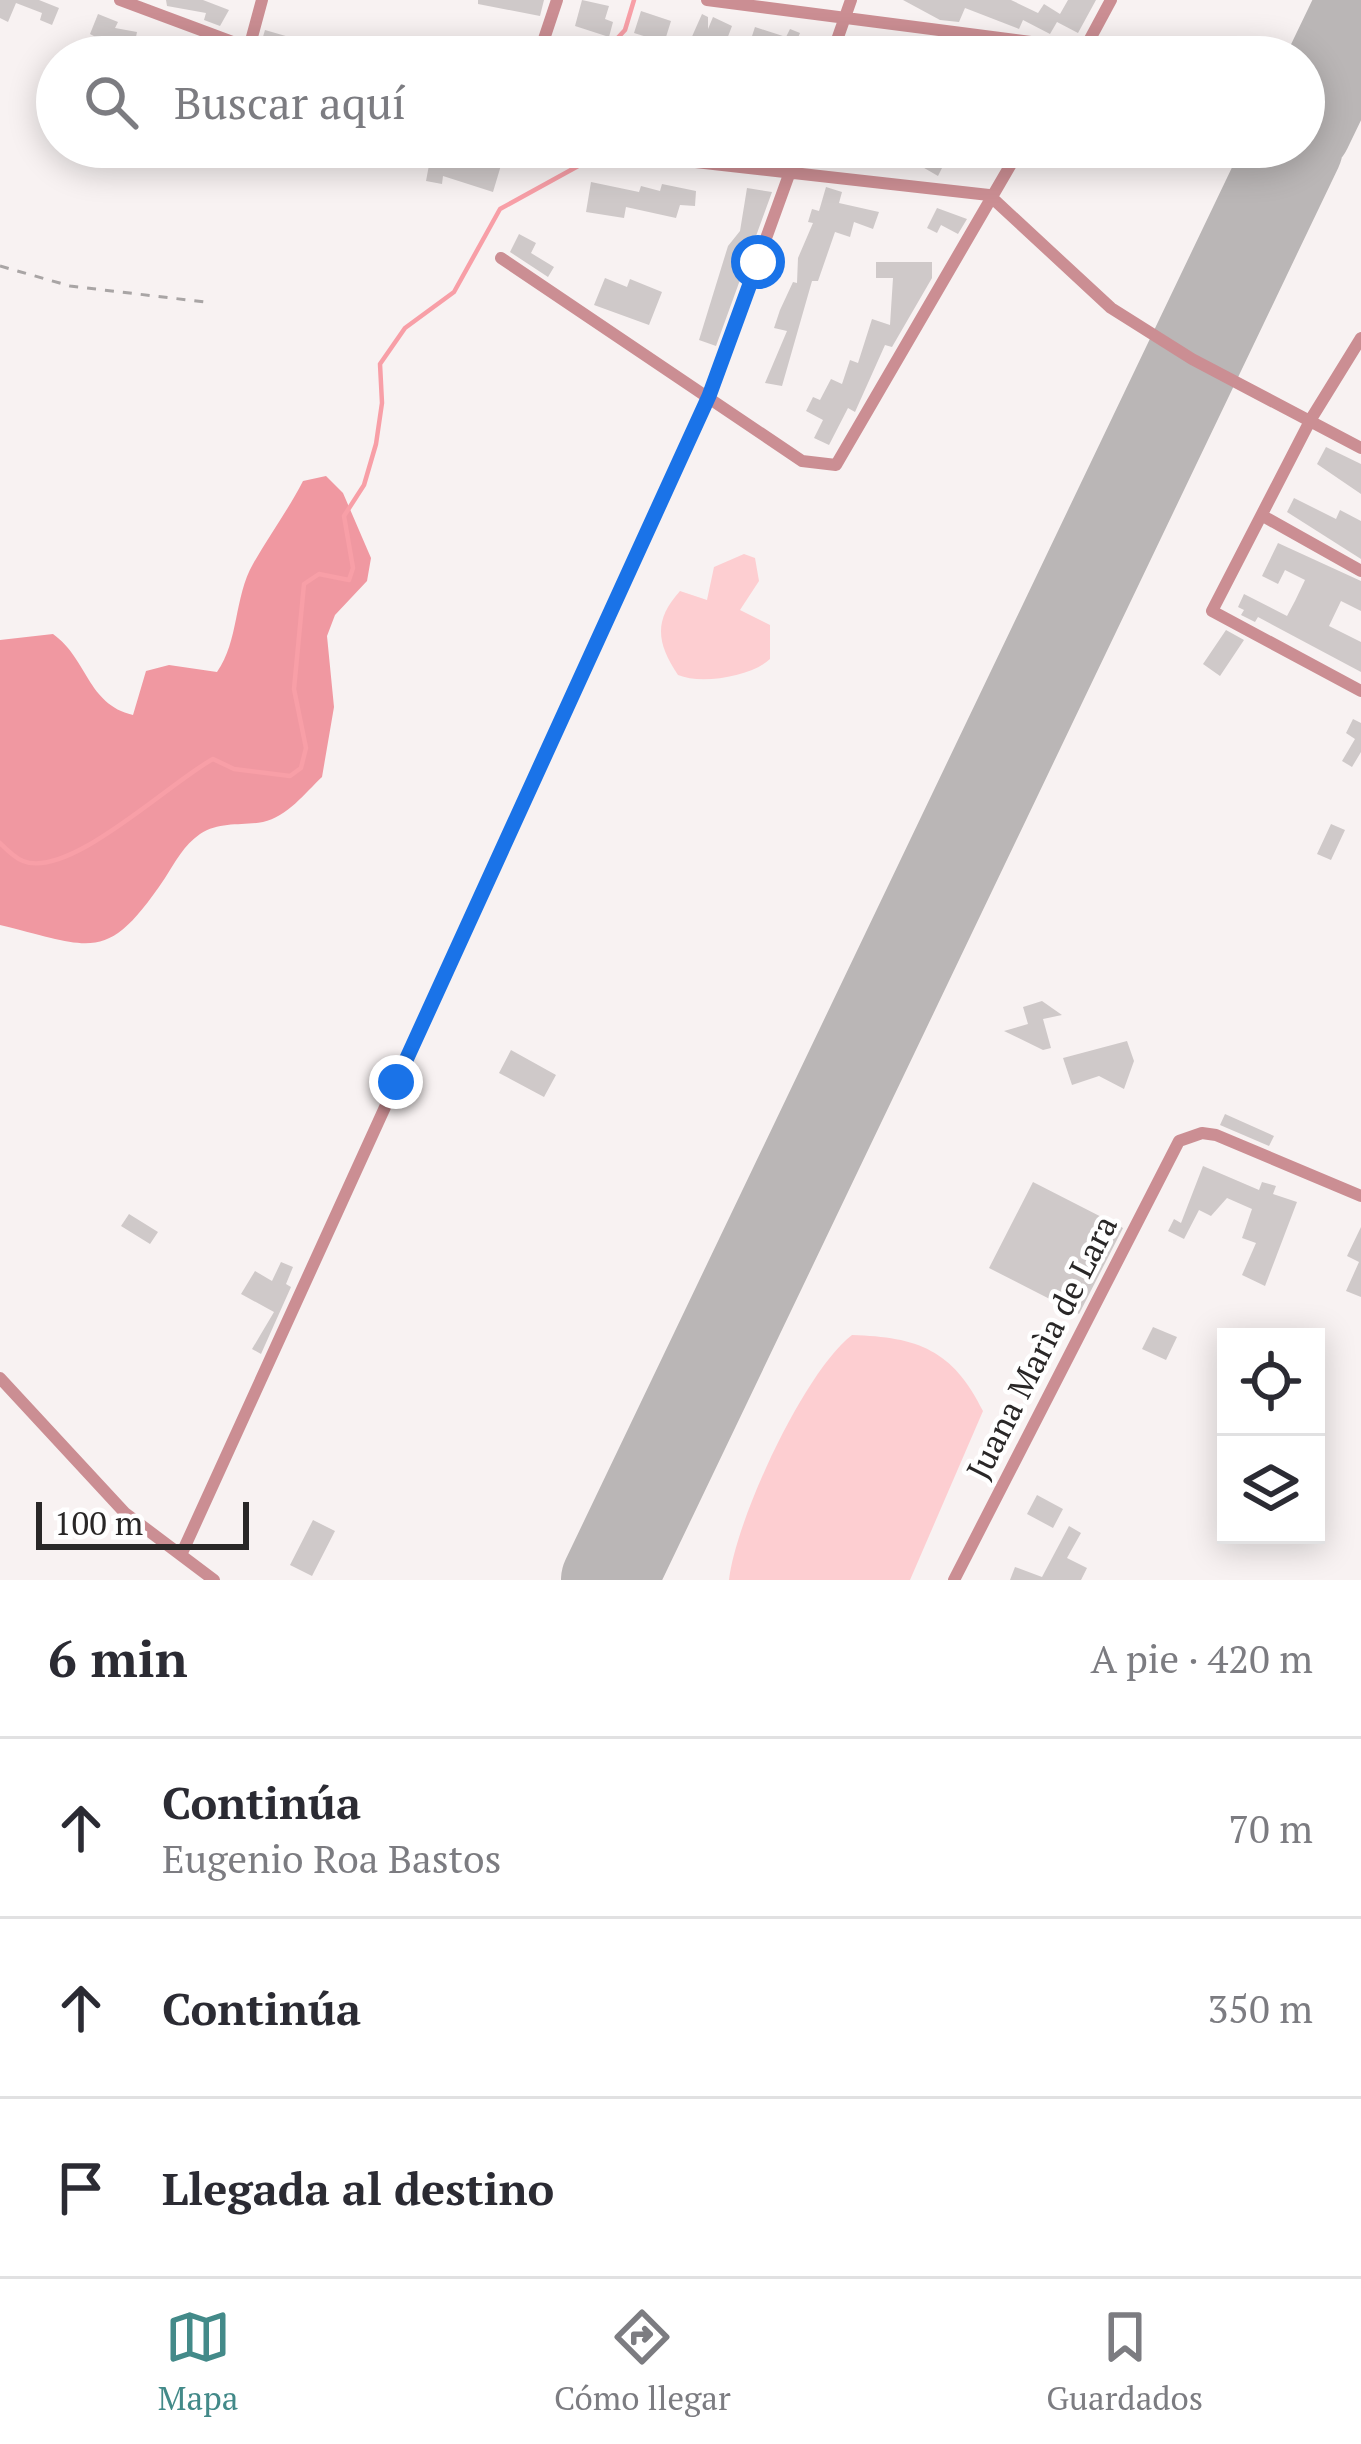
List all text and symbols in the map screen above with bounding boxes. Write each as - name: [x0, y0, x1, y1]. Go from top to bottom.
- search box: [36, 36, 1325, 168]
- icon: search: [78, 69, 144, 135]
- text: Buscar aquí: [174, 72, 406, 132]
- route start: [731, 235, 785, 289]
- route end: [369, 1055, 423, 1109]
- street label: Juana Marìa de Lara: [956, 1208, 1126, 1486]
- map controls: [1217, 1328, 1325, 1544]
- button: locate: [1217, 1328, 1325, 1436]
- button: layers: [1217, 1436, 1325, 1544]
- scale bar: [36, 1496, 249, 1549]
- text: 100 m: [54, 1501, 143, 1544]
- text: 6 min: [48, 1624, 188, 1692]
- text: A pie · 420 m: [1090, 1632, 1313, 1684]
- text: Continúa: [162, 1772, 361, 1832]
- icon: ahead: [48, 1795, 114, 1861]
- text: 70 m: [1228, 1802, 1313, 1854]
- text: Eugenio Roa Bastos: [162, 1832, 502, 1884]
- icon: ahead: [48, 1975, 114, 2041]
- text: Continúa: [162, 1978, 361, 2038]
- text: 350 m: [1208, 1982, 1313, 2034]
- icon: arrive: [48, 2155, 114, 2221]
- text: Llegada al destino: [162, 2158, 554, 2218]
- tab: Mapa: [158, 2304, 238, 2419]
- tab: Cómo llegar: [554, 2304, 731, 2419]
- tab: Guardados: [1046, 2304, 1203, 2419]

